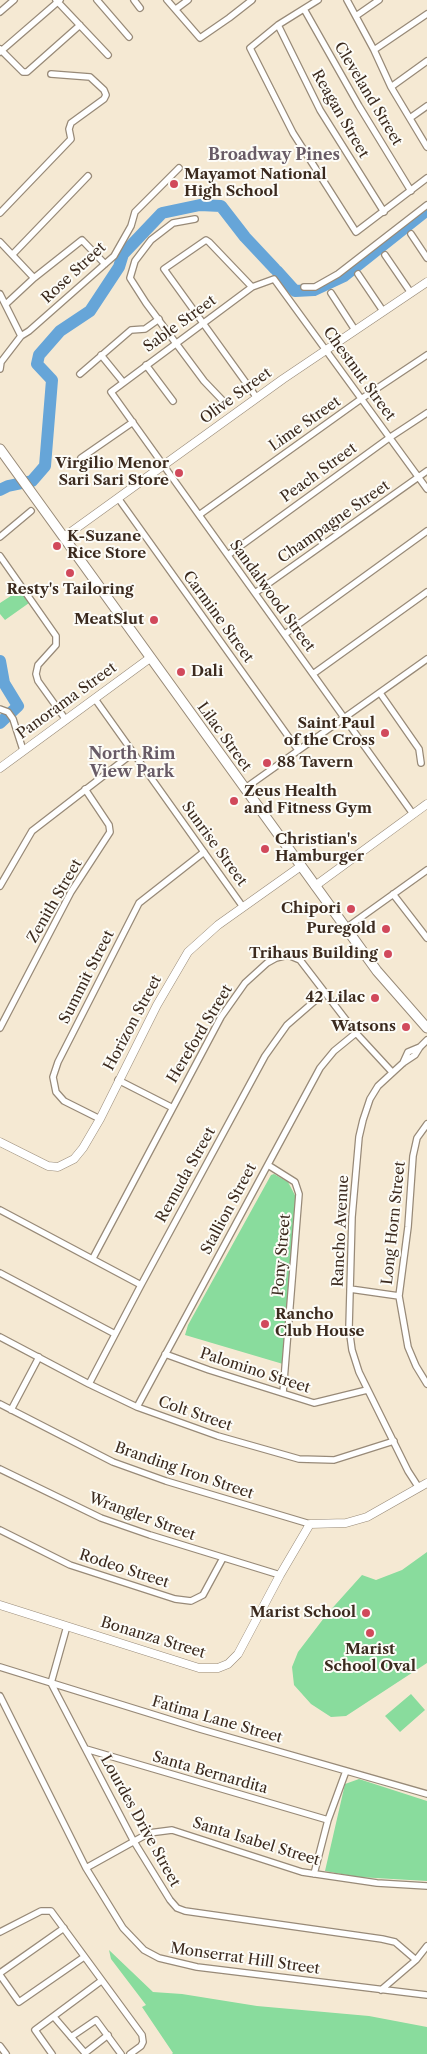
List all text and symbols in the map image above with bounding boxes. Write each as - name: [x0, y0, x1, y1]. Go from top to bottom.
- street label: Cleveland Street: [330, 39, 406, 149]
- street label: Reagan Street: [307, 67, 373, 161]
- district label: Broadway Pines: [208, 145, 340, 165]
- place label: Mayamot National High School: [184, 166, 327, 201]
- marker: Mayamot National High School: [168, 178, 180, 190]
- street label: Rose Street: [38, 239, 110, 307]
- street label: Sable Street: [140, 292, 220, 356]
- street label: Chestnut Street: [319, 324, 399, 424]
- street label: Olive Street: [197, 364, 275, 428]
- street label: Lime Street: [266, 393, 344, 455]
- street label: Peach Street: [277, 439, 361, 507]
- place label: Virgilio Menor Sari Sari Store: [55, 455, 169, 490]
- marker: Virgilio Menor Sari Sari Store: [173, 467, 185, 479]
- street label: Champagne Street: [275, 477, 393, 567]
- place label: K-Suzane Rice Store: [67, 528, 146, 563]
- street label: Sandalwood Street: [225, 537, 319, 655]
- marker: K-Suzane Rice Store: [51, 540, 63, 552]
- marker: Resty's Tailoring: [64, 567, 76, 579]
- street label: Carmine Street: [179, 568, 257, 666]
- place label: Resty's Tailoring: [6, 581, 134, 599]
- place label: MeatSlut: [74, 611, 144, 629]
- marker: MeatSlut: [148, 614, 160, 626]
- street label: Panorama Street: [14, 659, 120, 743]
- place label: Dali: [191, 663, 223, 681]
- marker: Dali: [175, 666, 187, 678]
- street label: Lilac Street: [193, 699, 255, 775]
- place label: Saint Paul of the Cross: [284, 715, 375, 750]
- marker: Saint Paul of the Cross: [379, 727, 391, 739]
- district label: North Rim View Park: [89, 744, 175, 782]
- place label: 88 Tavern: [277, 754, 353, 772]
- marker: 88 Tavern: [261, 757, 273, 769]
- place label: Zeus Health and Fitness Gym: [244, 783, 372, 818]
- marker: Zeus Health and Fitness Gym: [228, 795, 240, 807]
- street label: Sunrise Street: [177, 798, 251, 890]
- place label: Christian's Hamburger: [275, 831, 364, 866]
- marker: Christian's Hamburger: [259, 843, 271, 855]
- street label: Zenith Street: [24, 856, 86, 946]
- place label: Chipori: [281, 900, 341, 918]
- marker: Chipori: [345, 903, 357, 915]
- place label: Puregold: [306, 920, 376, 938]
- marker: Puregold: [380, 923, 392, 935]
- street label: Summit Street: [56, 927, 118, 1027]
- place label: Trihaus Building: [249, 945, 378, 963]
- marker: Trihaus Building: [382, 948, 394, 960]
- street label: Horizon Street: [100, 972, 166, 1074]
- street label: Hereford Street: [164, 982, 236, 1086]
- place label: 42 Lilac: [306, 989, 365, 1007]
- marker: 42 Lilac: [369, 992, 381, 1004]
- place label: Watsons: [331, 1018, 396, 1036]
- marker: Watsons: [400, 1021, 412, 1033]
- street label: Remuda Street: [152, 1124, 220, 1226]
- street label: Stallion Street: [197, 1160, 261, 1258]
- street label: Long Horn Street: [379, 1160, 409, 1286]
- street label: Rancho Avenue: [329, 1175, 353, 1287]
- street label: Pony Street: [269, 1213, 295, 1297]
- place label: Rancho Club House: [275, 1306, 365, 1341]
- marker: Rancho Club House: [259, 1318, 271, 1330]
- street label: Palomino Street: [198, 1345, 312, 1397]
- street label: Colt Street: [156, 1393, 234, 1435]
- street label: Branding Iron Street: [112, 1439, 256, 1503]
- street label: Wrangler Street: [86, 1489, 198, 1545]
- street label: Rodeo Street: [77, 1546, 171, 1592]
- place label: Marist School: [250, 1604, 356, 1622]
- marker: Marist School: [360, 1607, 372, 1619]
- street label: Bonanza Street: [98, 1614, 208, 1662]
- marker: Marist School Oval: [364, 1627, 376, 1639]
- place label: Marist School Oval: [324, 1641, 416, 1676]
- street label: Fatima Lane Street: [150, 1693, 284, 1747]
- street label: Santa Bernardita: [150, 1748, 270, 1798]
- street label: Lourdes Drive Street: [96, 1752, 184, 1890]
- street label: Santa Isabel Street: [190, 1814, 322, 1870]
- street label: Monserrat Hill Street: [169, 1940, 321, 1978]

